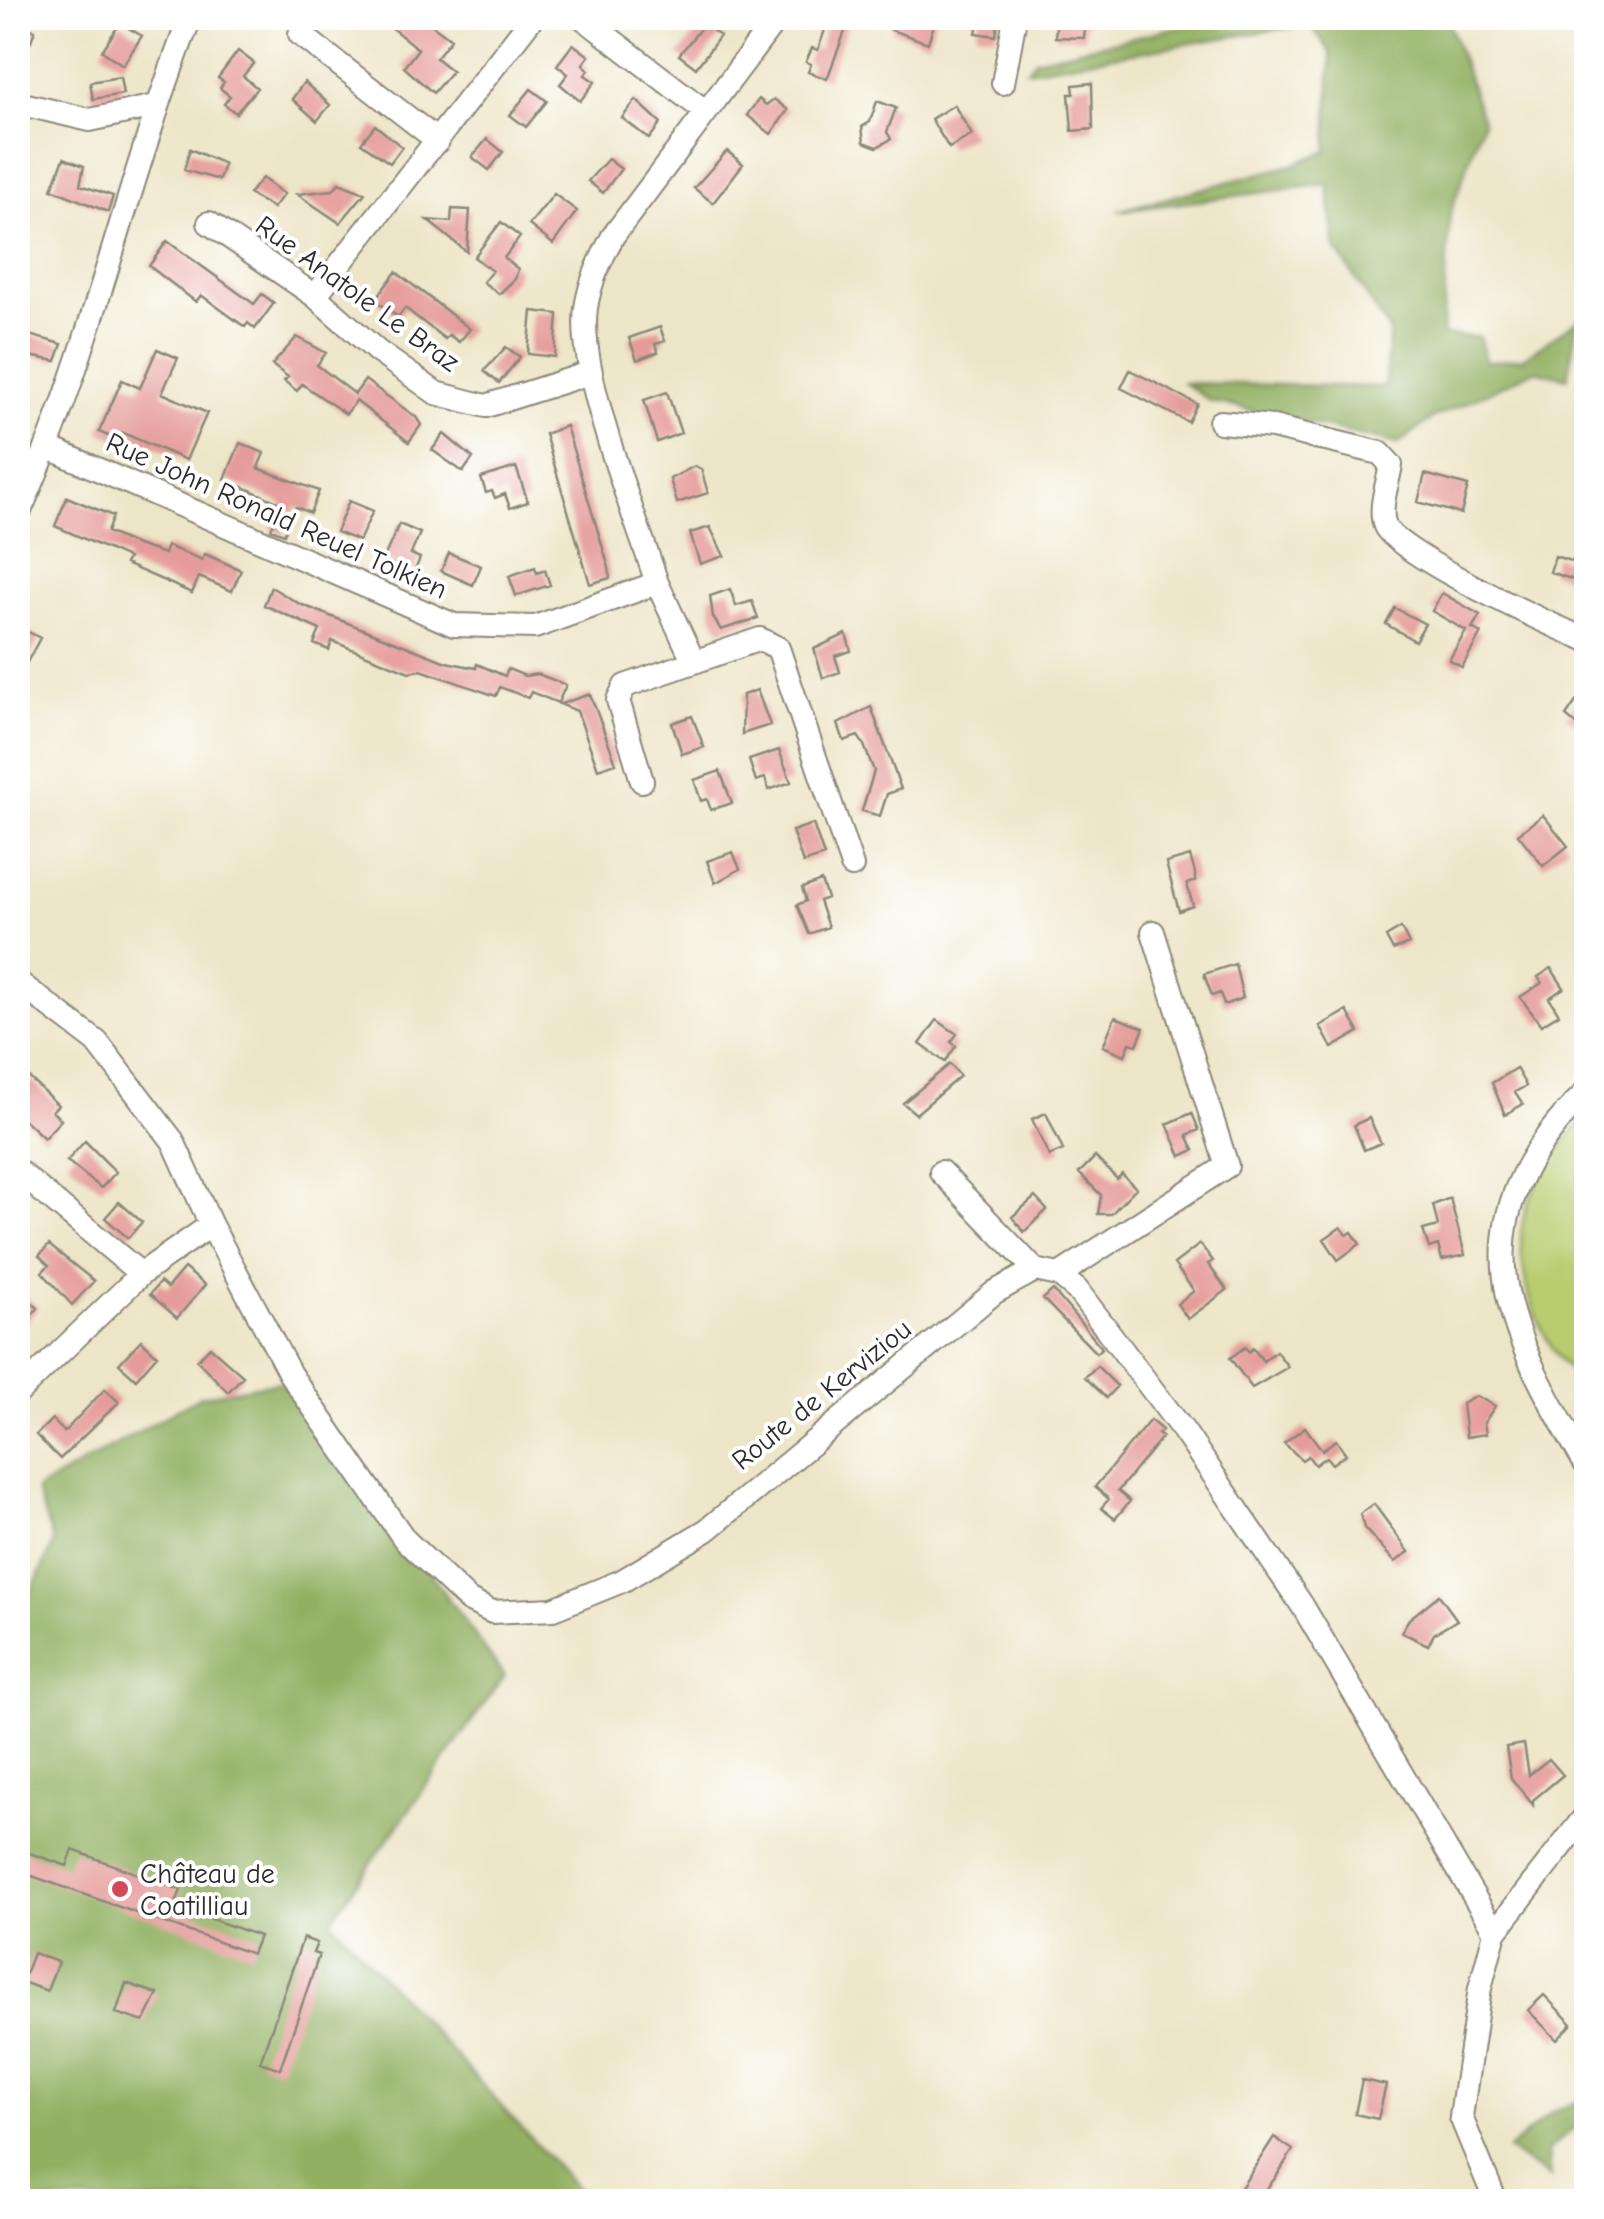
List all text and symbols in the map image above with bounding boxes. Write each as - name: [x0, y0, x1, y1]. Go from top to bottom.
- street label: Rue Anatole Le Braz: [249, 209, 465, 378]
- street label: Rue John Ronald Reuel Tolkien: [101, 426, 452, 606]
- street label: Route de Kerviziou: [726, 1313, 917, 1477]
- place label: Château de Coatilliau: [140, 1858, 275, 1922]
- marker: Château de Coatilliau: [109, 1878, 131, 1900]

